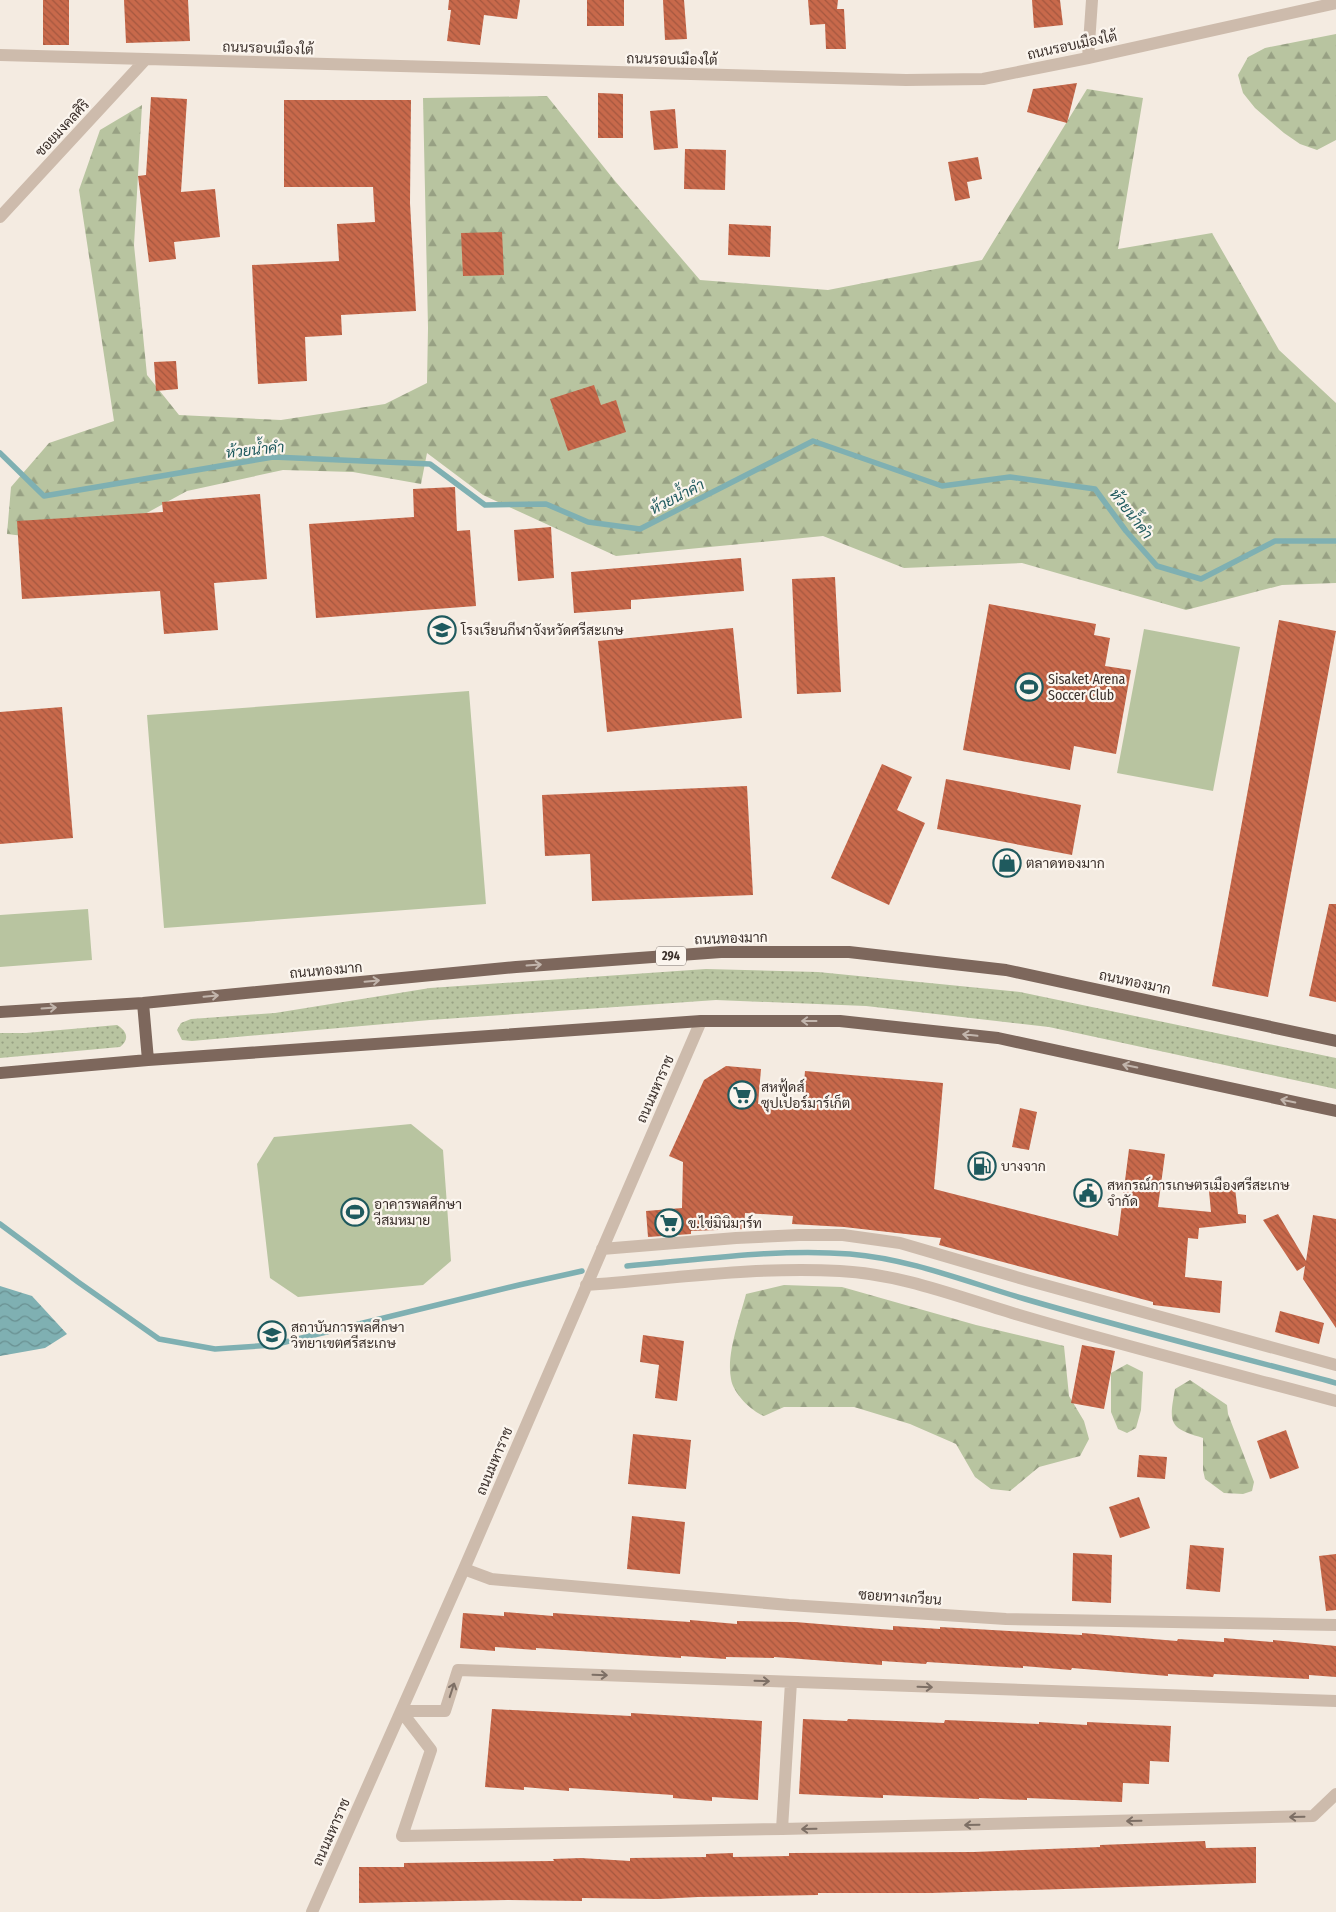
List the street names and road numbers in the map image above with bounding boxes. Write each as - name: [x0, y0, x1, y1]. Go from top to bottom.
- street label: ถนนรอบเมืองใต้: [1025, 27, 1119, 63]
- street label: ถนนรอบเมืองใต้: [222, 37, 315, 59]
- street label: ถนนรอบเมืองใต้: [626, 49, 719, 69]
- street label: ซอยมงคลศิริ: [32, 96, 93, 160]
- street label: ถนนทองมาก: [694, 929, 768, 948]
- road number: 294: [656, 946, 686, 966]
- street label: ถนนทองมาก: [289, 959, 363, 982]
- street label: ถนนทองมาก: [1097, 967, 1172, 998]
- street label: ถนนมหาราช: [633, 1053, 678, 1126]
- street label: ถนนมหาราช: [473, 1425, 516, 1498]
- street label: ซอยทางเกวียน: [858, 1585, 942, 1609]
- street label: ถนนมหาราช: [309, 1796, 354, 1869]

